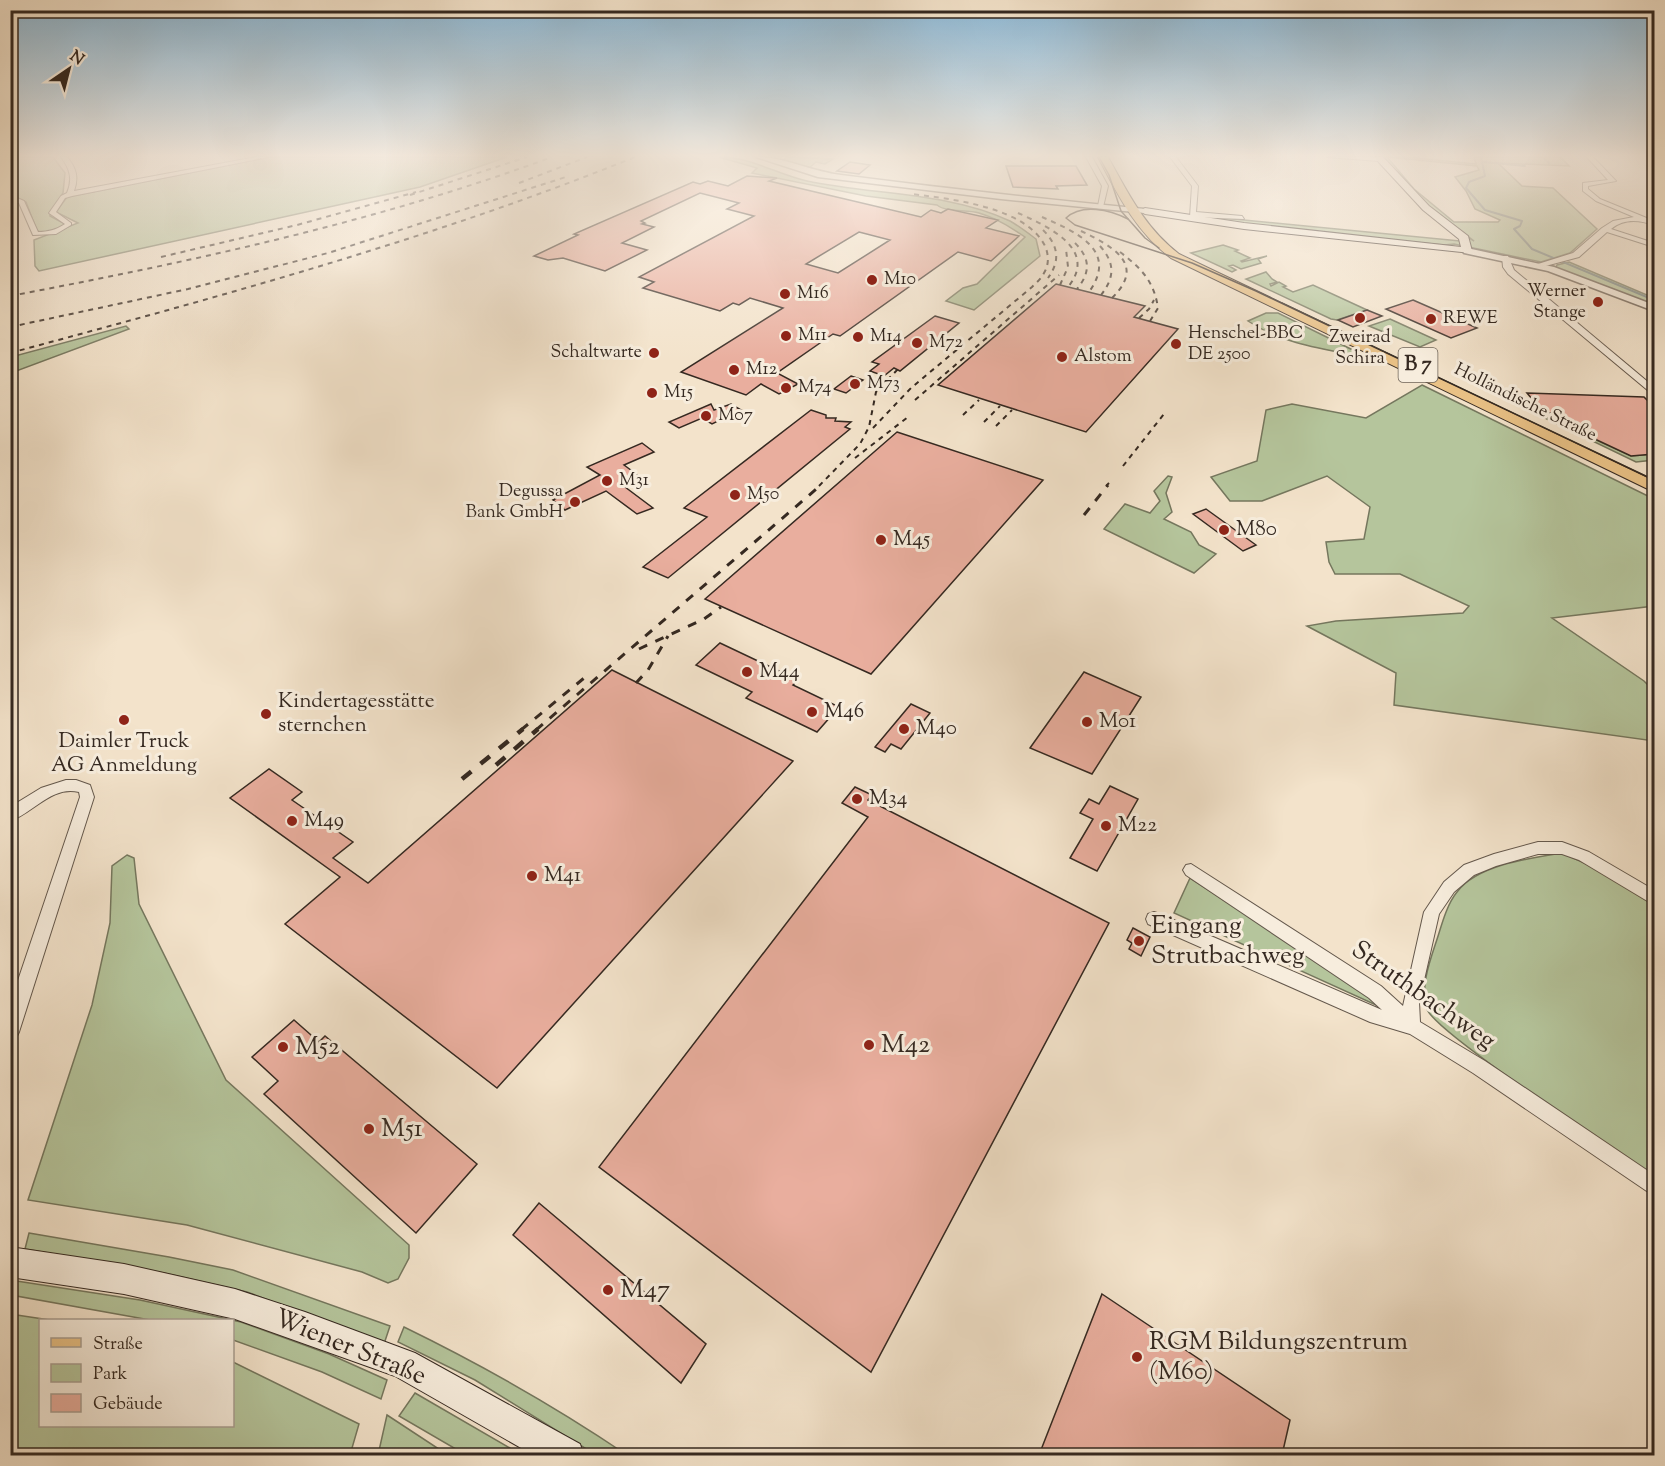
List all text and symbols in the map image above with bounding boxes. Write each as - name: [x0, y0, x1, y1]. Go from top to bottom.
- north arrow: [39, 39, 99, 99]
- text: N: [64, 46, 88, 72]
- place label: M10: [884, 267, 916, 293]
- marker: M10: [865, 273, 879, 287]
- place label: Werner Stange: [1527, 279, 1586, 326]
- place label: M16: [797, 281, 829, 307]
- marker: M16: [778, 287, 792, 301]
- marker: Werner Stange: [1591, 295, 1605, 309]
- place label: REWE: [1443, 306, 1498, 332]
- marker: Zweirad Schira: [1353, 311, 1367, 325]
- marker: REWE: [1424, 312, 1438, 326]
- place label: Henschel-BBC DE 2500: [1188, 321, 1303, 368]
- place label: M11: [798, 323, 827, 349]
- place label: M14: [870, 324, 902, 350]
- place label: Zweirad Schira: [1329, 325, 1391, 372]
- marker: M11: [779, 329, 793, 343]
- marker: M14: [851, 330, 865, 344]
- place label: M72: [929, 330, 963, 356]
- marker: M72: [910, 336, 924, 350]
- marker: Henschel-BBC DE 2500: [1169, 337, 1183, 351]
- place label: Schaltwarte: [551, 340, 642, 366]
- place label: Alstom: [1074, 344, 1132, 370]
- marker: Schaltwarte: [647, 346, 661, 360]
- road number: B 7: [1398, 348, 1438, 382]
- marker: Alstom: [1055, 350, 1069, 364]
- place label: M12: [746, 357, 778, 383]
- street label: Holländische Straße: [1449, 357, 1601, 449]
- marker: M12: [727, 363, 741, 377]
- place label: M73: [867, 371, 900, 397]
- place label: M74: [798, 375, 831, 401]
- marker: M73: [848, 377, 862, 391]
- place label: M15: [664, 380, 693, 406]
- marker: M74: [779, 381, 793, 395]
- marker: M15: [645, 386, 659, 400]
- place label: M07: [718, 403, 753, 429]
- marker: M07: [699, 409, 713, 423]
- place label: M31: [619, 468, 649, 494]
- marker: M31: [600, 474, 614, 488]
- place label: Degussa Bank GmbH: [466, 479, 563, 526]
- place label: M50: [747, 482, 779, 508]
- marker: M50: [728, 488, 742, 502]
- marker: Degussa Bank GmbH: [568, 495, 582, 509]
- place label: M80: [1236, 515, 1277, 545]
- marker: M80: [1217, 523, 1231, 537]
- place label: M45: [893, 525, 930, 555]
- marker: M45: [874, 533, 888, 547]
- place label: M44: [759, 657, 799, 687]
- marker: M44: [740, 665, 754, 679]
- place label: Kindertagesstätte sternchen: [278, 687, 435, 741]
- place label: M46: [824, 697, 864, 727]
- marker: M46: [805, 705, 819, 719]
- marker: Kindertagesstätte sternchen: [259, 707, 273, 721]
- place label: M01: [1099, 707, 1136, 737]
- marker: Daimler Truck AG Anmeldung: [117, 713, 131, 727]
- place label: M40: [916, 714, 957, 744]
- marker: M01: [1080, 715, 1094, 729]
- marker: M40: [897, 722, 911, 736]
- place label: Daimler Truck AG Anmeldung: [51, 727, 197, 781]
- place label: M34: [869, 784, 907, 814]
- marker: M34: [850, 792, 864, 806]
- place label: M49: [304, 806, 344, 836]
- place label: M22: [1118, 811, 1157, 841]
- marker: M49: [285, 814, 299, 828]
- marker: M22: [1099, 819, 1113, 833]
- place label: M41: [544, 861, 581, 891]
- marker: M41: [525, 869, 539, 883]
- place label: Eingang Strutbachweg: [1151, 908, 1305, 975]
- street label: Struthbachweg: [1343, 932, 1503, 1060]
- marker: Eingang Strutbachweg: [1132, 934, 1146, 948]
- place label: M42: [881, 1027, 930, 1064]
- place label: M52: [295, 1029, 340, 1066]
- marker: M42: [862, 1038, 876, 1052]
- marker: M52: [276, 1040, 290, 1054]
- place label: M51: [381, 1111, 423, 1148]
- marker: M51: [362, 1122, 376, 1136]
- place label: M47: [620, 1272, 670, 1309]
- marker: M47: [601, 1283, 615, 1297]
- street label: Wiener Straße: [268, 1301, 432, 1395]
- legend: [39, 1319, 234, 1427]
- place label: RGM Bildungszentrum (M60): [1149, 1324, 1408, 1391]
- text: Straße: [93, 1332, 143, 1358]
- marker: RGM Bildungszentrum (M60): [1130, 1350, 1144, 1364]
- text: Park: [93, 1362, 128, 1388]
- text: Gebäude: [93, 1392, 163, 1418]

